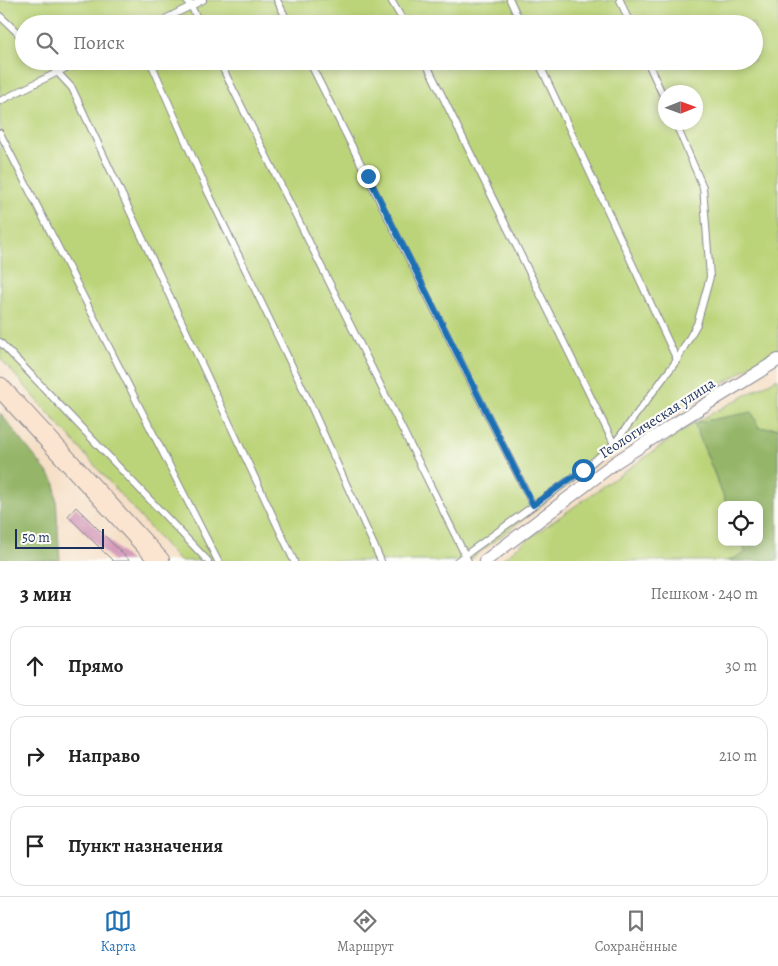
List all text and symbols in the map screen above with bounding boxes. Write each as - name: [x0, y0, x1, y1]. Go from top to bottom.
- search box: [15, 15, 763, 70]
- icon: search: [33, 29, 61, 57]
- text: Поиск: [73, 30, 125, 56]
- north arrow: [658, 85, 703, 130]
- route end: [357, 165, 380, 188]
- street label: Геологическая улица: [595, 373, 719, 463]
- route start: [572, 459, 595, 482]
- map controls: [718, 501, 763, 546]
- button: locate: [718, 501, 763, 546]
- scale bar: [15, 526, 104, 549]
- text: 50 m: [22, 528, 50, 547]
- text: 3 мин: [20, 580, 72, 608]
- text: Пешком · 240 m: [650, 583, 758, 605]
- icon: ahead: [21, 652, 49, 680]
- text: Прямо: [68, 653, 123, 679]
- text: 30 m: [725, 655, 757, 677]
- icon: right: [21, 742, 49, 770]
- text: Направо: [68, 743, 140, 769]
- text: 210 m: [719, 745, 757, 767]
- icon: arrive: [21, 832, 49, 860]
- text: Пункт назначения: [68, 833, 223, 859]
- tab: Карта: [101, 907, 136, 956]
- tab: Маршрут: [337, 907, 394, 956]
- tab: Сохранённые: [595, 907, 677, 956]

